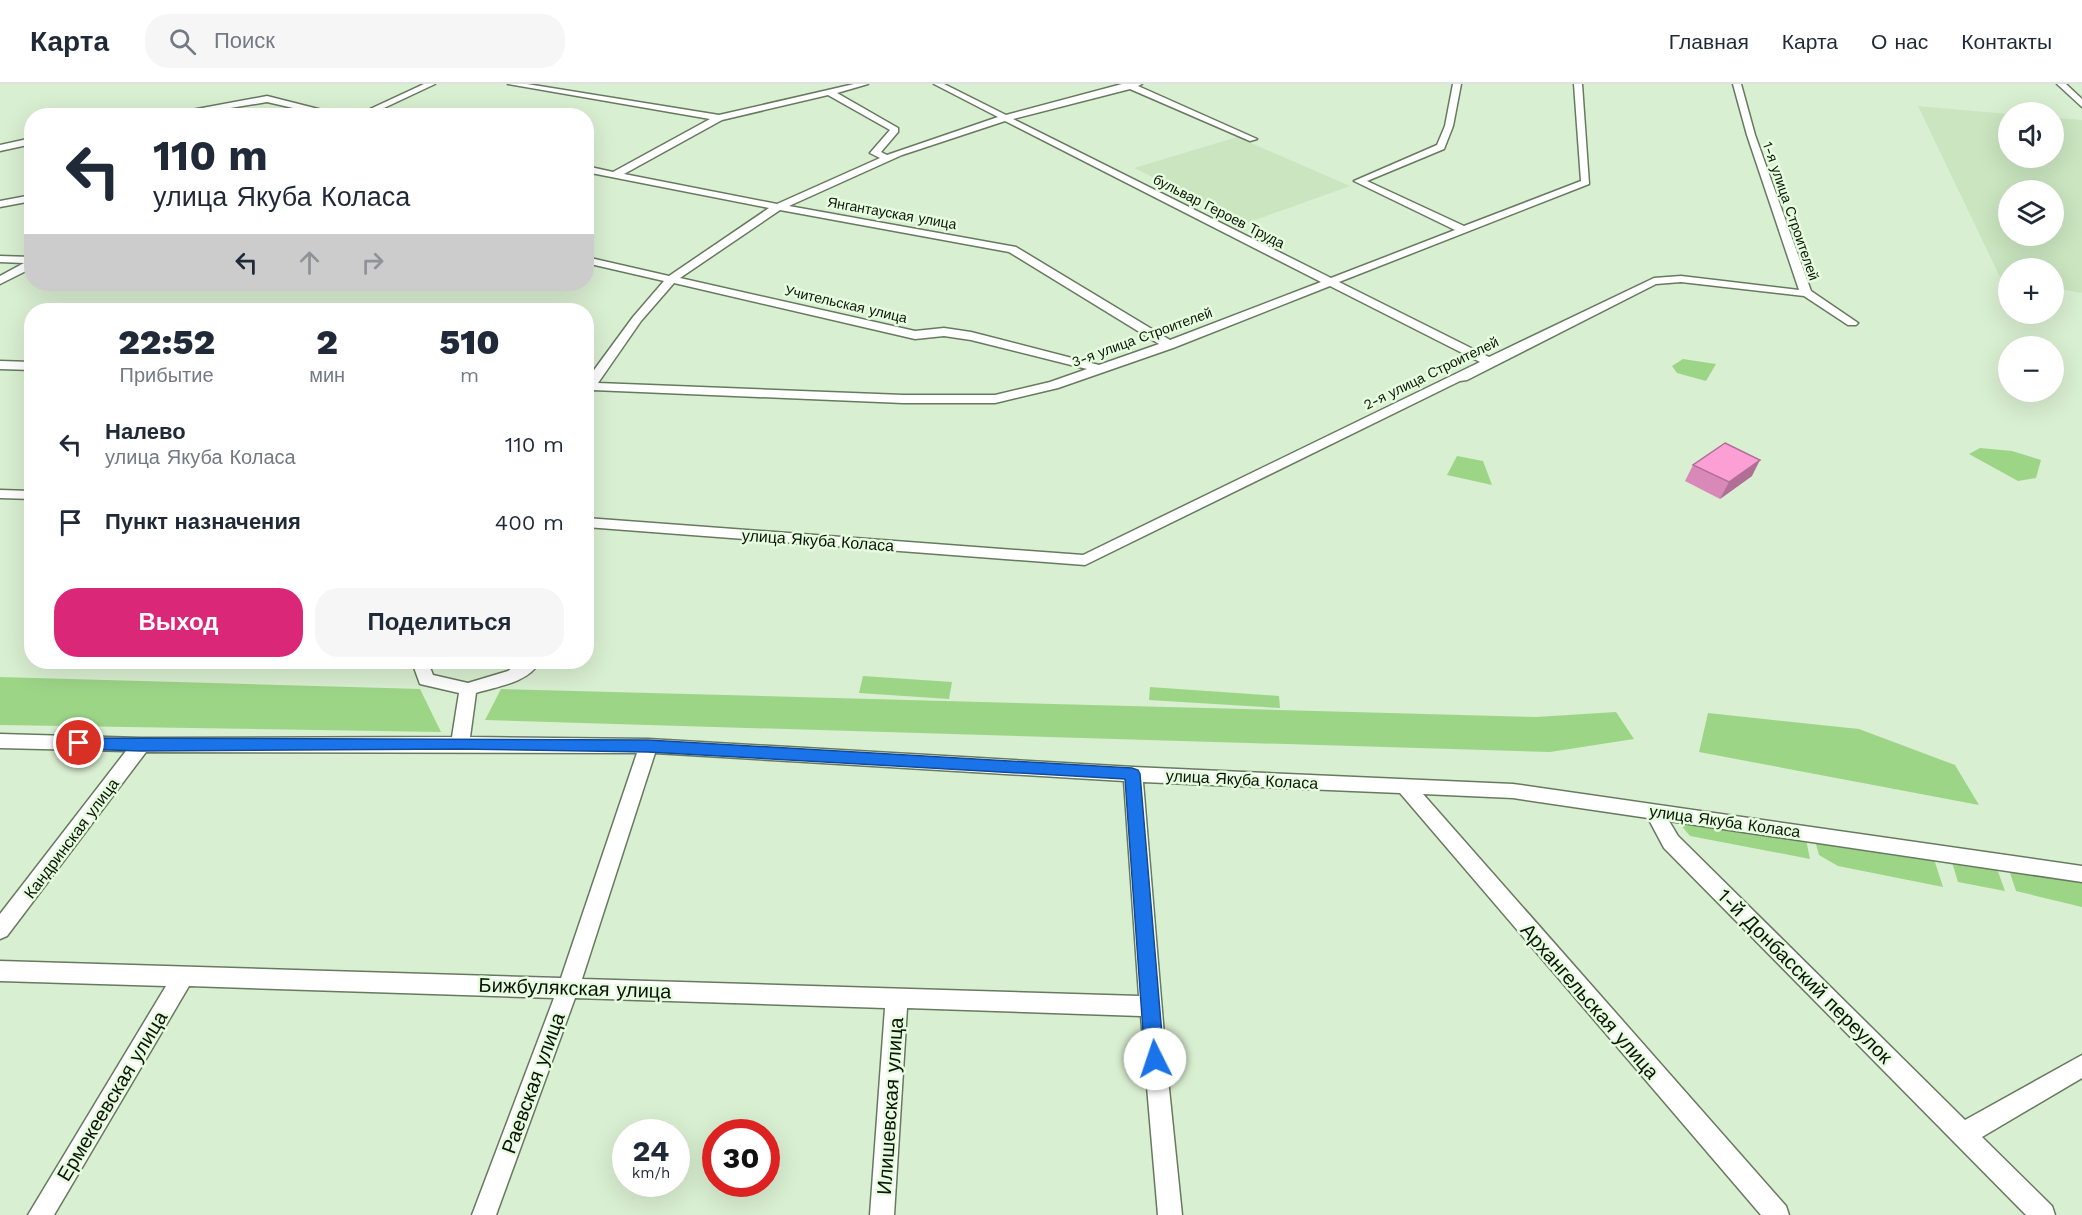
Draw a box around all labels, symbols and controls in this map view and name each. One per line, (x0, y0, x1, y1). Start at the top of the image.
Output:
search box (145, 14, 565, 68)
text: Карта (30, 25, 109, 58)
icon: search (166, 25, 199, 58)
text: Поиск (214, 28, 275, 53)
text: Главная (1669, 29, 1749, 54)
text: Карта (1782, 29, 1838, 54)
text: О нас (1871, 29, 1928, 54)
text: Контакты (1961, 29, 2052, 54)
map controls (1998, 102, 2064, 402)
button: sound (1998, 102, 2064, 168)
text: 110 m (153, 131, 268, 180)
icon: left (54, 132, 132, 210)
street label: 1-я улица Строителей (1760, 140, 1822, 282)
street label: бульвар Героев Труда (1151, 171, 1288, 251)
button: layers (1998, 180, 2064, 246)
text: улица Якуба Коласа (153, 181, 410, 213)
street label: Янгантауская улица (826, 194, 958, 232)
icon: left (230, 246, 263, 279)
icon: ahead (293, 246, 326, 279)
icon: right (356, 246, 389, 279)
button: + (1998, 258, 2064, 324)
street label: Учительская улица (783, 282, 909, 326)
street label: 3-я улица Строителей (1070, 304, 1214, 370)
text: 22:52 (118, 321, 215, 363)
text: 2 (316, 321, 338, 363)
text: 510 (439, 321, 500, 363)
street label: 2-я улица Строителей (1361, 333, 1501, 413)
button: − (1998, 336, 2064, 402)
text: Прибытие (120, 363, 214, 387)
text: мин (309, 363, 345, 387)
text: m (460, 363, 479, 387)
text: Налево (105, 419, 186, 444)
icon: left (54, 428, 87, 461)
text: 110 m (505, 432, 564, 457)
text: улица Якуба Коласа (105, 445, 296, 469)
icon: arrive (54, 506, 87, 539)
text: Пункт назначения (105, 509, 301, 534)
text: 400 m (495, 510, 564, 535)
street label: улица Якуба Коласа (741, 526, 895, 555)
button: Выход (54, 588, 303, 657)
button: Поделиться (315, 588, 564, 657)
pin (53, 717, 104, 768)
icon: arrive (62, 726, 95, 759)
street label: улица Якуба Коласа (1165, 766, 1319, 793)
street label: Кандринская улица (20, 774, 123, 902)
street label: улица Якуба Коласа (1648, 801, 1802, 842)
street label: 1-й Донбасский переулок (1713, 884, 1898, 1069)
street label: Архангельская улица (1516, 918, 1665, 1084)
street label: Бижбулякская улица (478, 973, 673, 1003)
street label: Ермекеевская улица (52, 1006, 173, 1185)
street label: Раевская улица (496, 1008, 570, 1157)
street label: Илишевская улица (872, 1016, 908, 1195)
position arrow (1123, 1027, 1187, 1091)
speed limit sign: 30 (702, 1119, 780, 1197)
text: 24 (633, 1133, 669, 1168)
text: km/h (632, 1164, 670, 1182)

